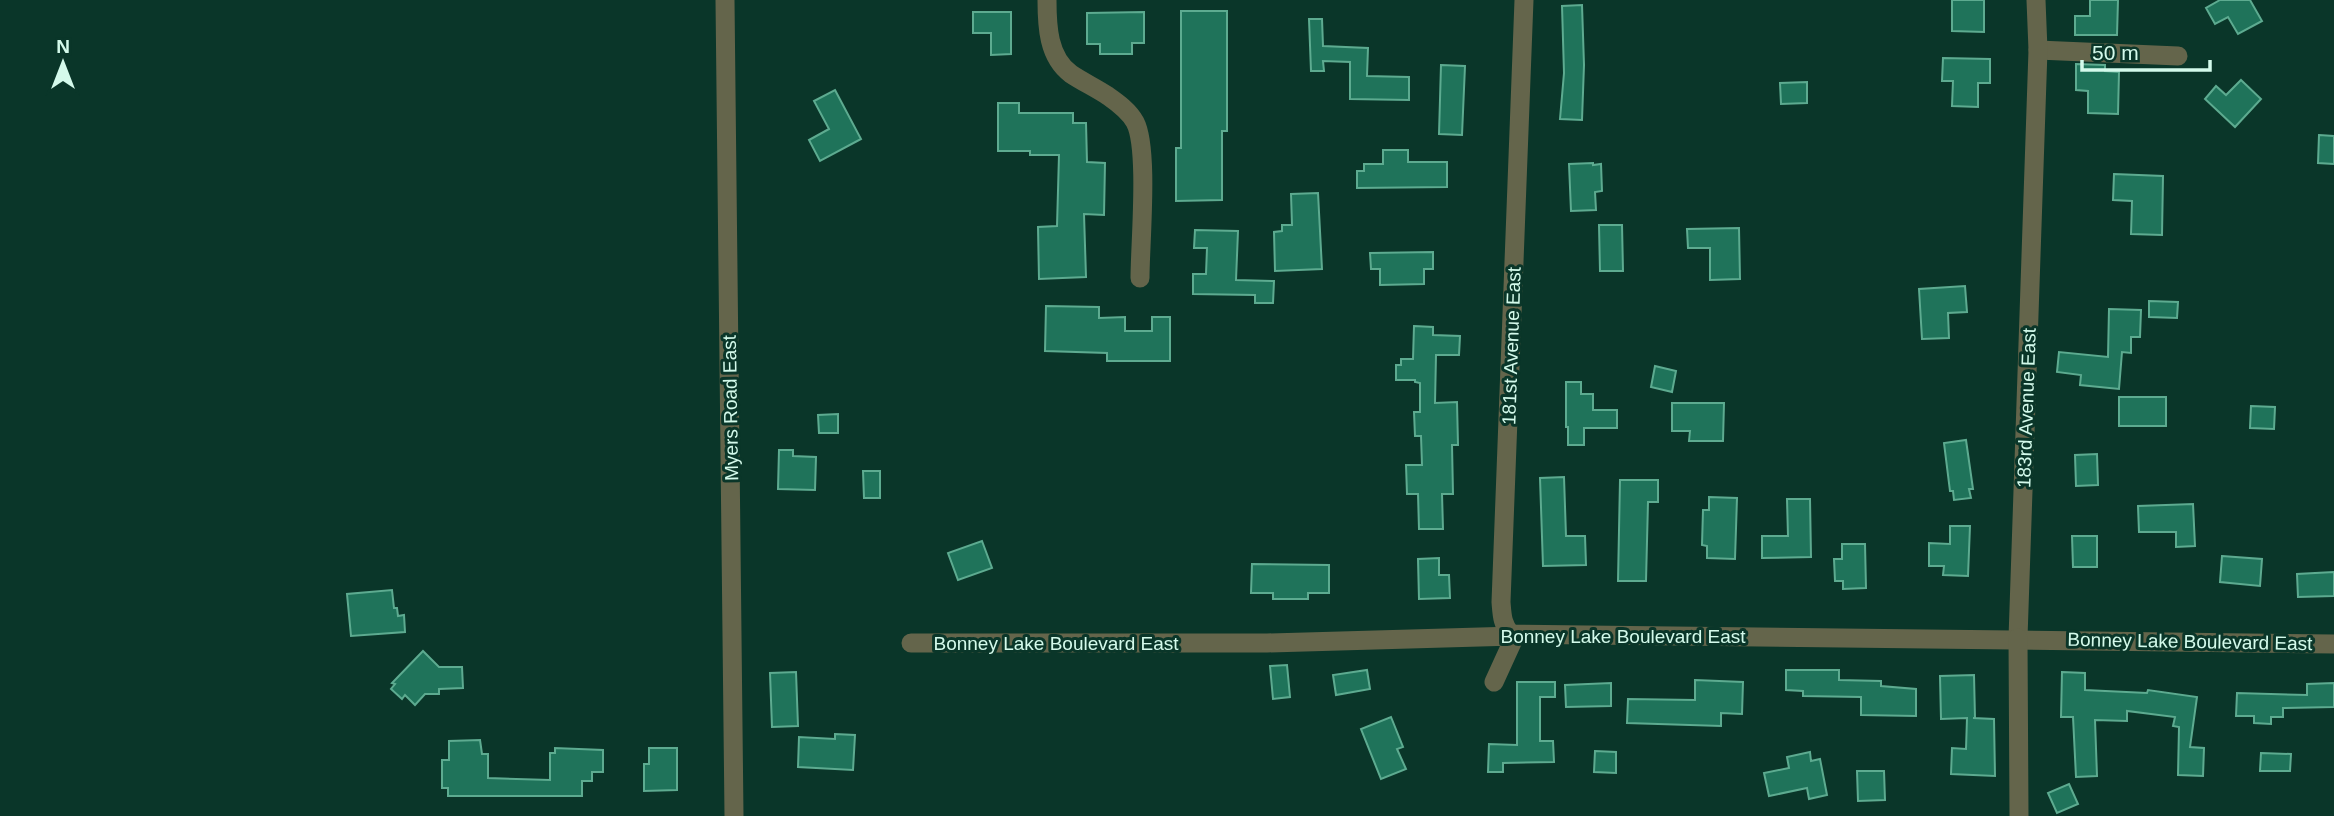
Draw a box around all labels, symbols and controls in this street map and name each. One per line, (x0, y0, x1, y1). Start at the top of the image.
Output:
north arrow (28, 28, 98, 98)
scale bar (2082, 28, 2210, 72)
text: N (56, 36, 70, 57)
text: 50 m (2092, 41, 2139, 64)
street label: 181st Avenue East (1498, 266, 1525, 425)
street label: 183rd Avenue East (2013, 327, 2040, 488)
street label: Myers Road East (719, 334, 742, 481)
street label: Bonney Lake Boulevard East (1500, 626, 1746, 647)
street label: Bonney Lake Boulevard East (2067, 629, 2313, 654)
street label: Bonney Lake Boulevard East (933, 633, 1179, 654)

